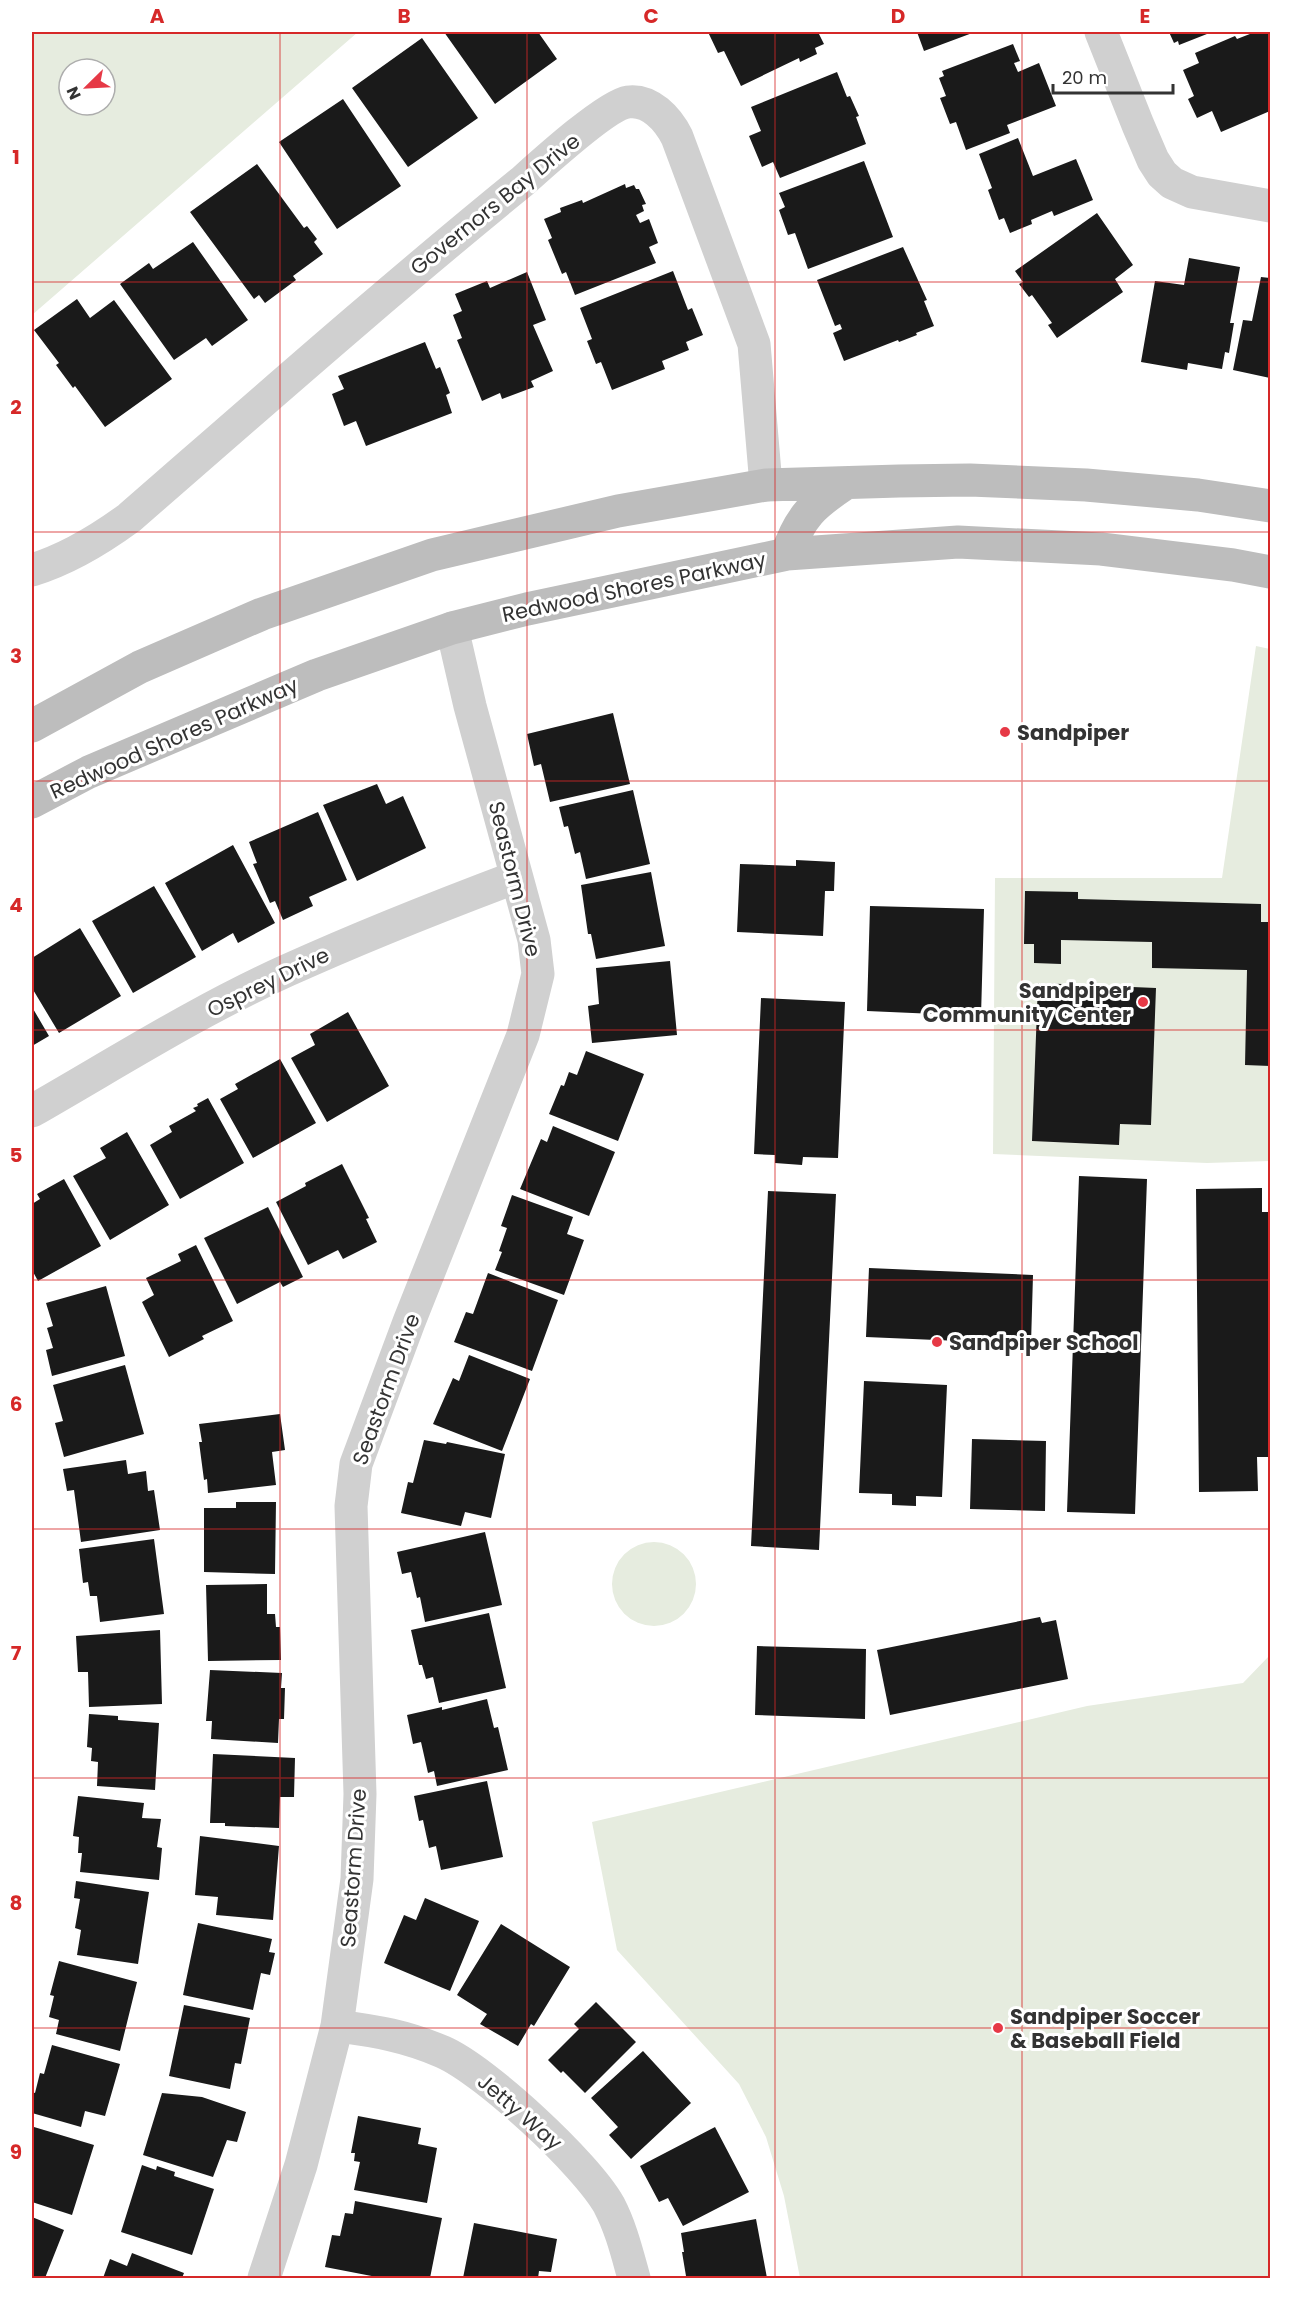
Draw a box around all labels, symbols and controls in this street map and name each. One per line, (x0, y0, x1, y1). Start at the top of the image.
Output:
text: A (150, 2, 165, 30)
text: B (397, 2, 411, 30)
text: C (643, 2, 659, 30)
text: D (891, 2, 905, 30)
text: E (1140, 2, 1150, 30)
north arrow (57, 57, 117, 117)
scale bar (1053, 57, 1173, 95)
text: 20 m (1062, 65, 1107, 90)
text: N (61, 83, 87, 103)
street label: Governors Bay Drive (404, 126, 586, 282)
text: 1 (12, 143, 20, 171)
text: 2 (10, 393, 22, 421)
street label: Redwood Shores Parkway (500, 545, 769, 629)
text: 3 (10, 642, 22, 670)
street label: Redwood Shores Parkway (45, 670, 303, 806)
place label: Sandpiper (1017, 718, 1129, 747)
marker: Sandpiper (998, 725, 1012, 739)
street label: Seastorm Drive (482, 798, 548, 960)
text: 4 (9, 891, 23, 919)
street label: Osprey Drive (202, 940, 334, 1024)
place label: Sandpiper Community Center (923, 976, 1131, 1029)
marker: Sandpiper Community Center (1136, 995, 1150, 1009)
text: 5 (10, 1141, 23, 1169)
street label: Seastorm Drive (345, 1309, 427, 1469)
place label: Sandpiper School (949, 1328, 1138, 1357)
marker: Sandpiper School (930, 1335, 944, 1349)
text: 6 (10, 1390, 22, 1418)
text: 7 (11, 1639, 22, 1667)
street label: Seastorm Drive (333, 1788, 373, 1948)
text: 8 (10, 1889, 22, 1917)
place label: Sandpiper Soccer & Baseball Field (1010, 2002, 1200, 2055)
marker: Sandpiper Soccer & Baseball Field (991, 2021, 1005, 2035)
street label: Jetty Way (471, 2067, 569, 2157)
text: 9 (10, 2138, 22, 2166)

